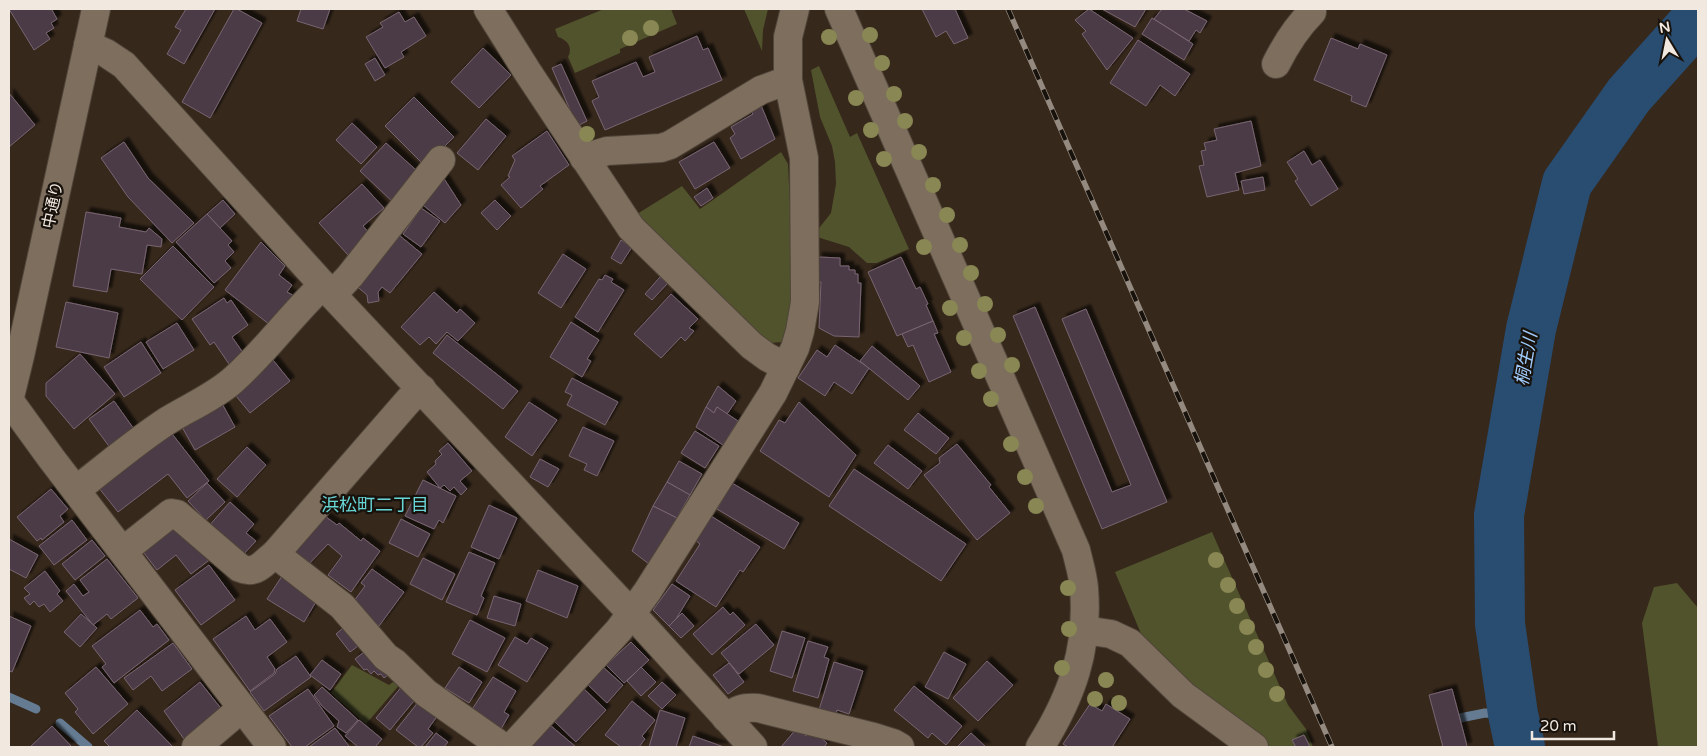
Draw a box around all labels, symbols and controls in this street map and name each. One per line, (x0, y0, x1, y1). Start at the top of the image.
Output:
north arrow (1642, 15, 1692, 65)
text: N (1658, 18, 1672, 37)
street label: 中通り (38, 179, 68, 231)
water label: 桐生川 (1510, 329, 1542, 387)
district label: 浜松町二丁目 (321, 494, 429, 516)
scale bar (1532, 708, 1614, 740)
text: 20 m (1540, 717, 1577, 735)

